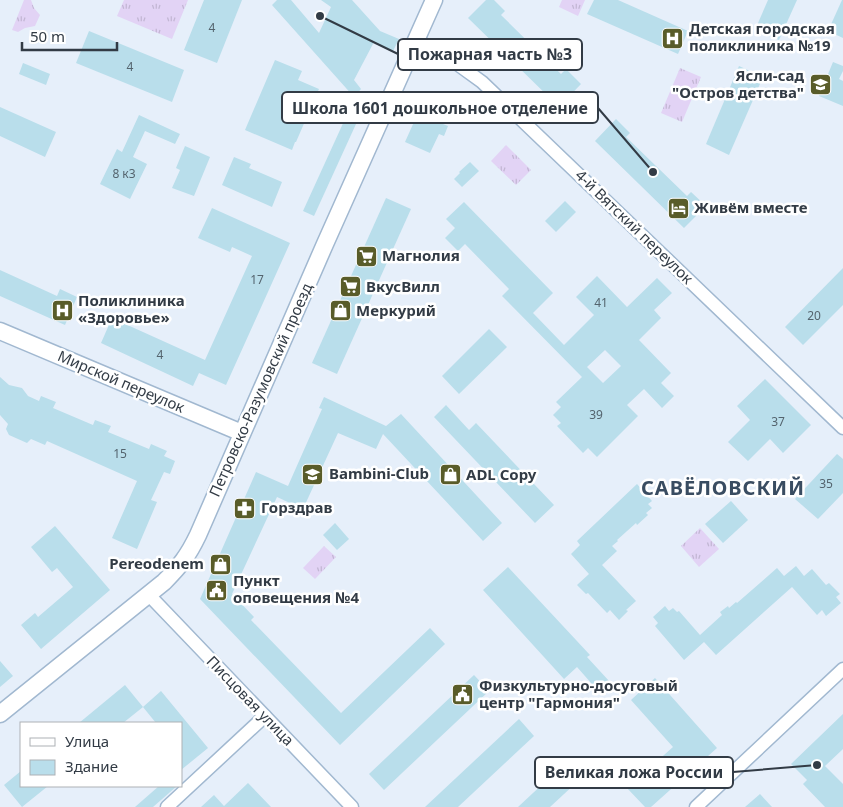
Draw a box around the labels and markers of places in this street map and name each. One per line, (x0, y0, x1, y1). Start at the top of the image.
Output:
place label: Детская городская поликлиника №19 (689, 18, 835, 55)
hospital icon: Детская городская поликлиника №19 (661, 26, 685, 50)
callout: Пожарная часть №3 (398, 39, 582, 70)
place label: Ясли-сад "Остров детства" (672, 65, 804, 102)
school or university icon: Ясли-сад "Остров детства" (808, 73, 832, 97)
callout: Школа 1601 дошкольное отделение (282, 92, 598, 123)
hotel icon: Живём вместе (666, 196, 690, 220)
place label: Живём вместе (694, 197, 808, 217)
supermarket icon: Магнолия (354, 244, 378, 268)
place label: Магнолия (382, 245, 460, 265)
supermarket icon: ВкусВилл (338, 275, 362, 299)
place label: ВкусВилл (366, 276, 440, 296)
place label: Поликлиника «Здоровье» (78, 290, 185, 327)
hospital icon: Поликлиника «Здоровье» (50, 298, 74, 322)
shop icon: Меркурий (328, 299, 352, 323)
place label: Меркурий (356, 300, 436, 320)
school or university icon: Bambini-Club (301, 462, 325, 486)
place label: Bambini-Club (329, 463, 429, 483)
shop icon: ADL Copy (438, 463, 462, 487)
place label: ADL Copy (466, 464, 537, 484)
pharmacy icon: Горздрав (233, 496, 257, 520)
place label: Горздрав (261, 497, 332, 517)
shop icon: Pereodenem (208, 552, 232, 576)
place label: Pereodenem (109, 553, 204, 573)
place label: Пункт оповещения №4 (233, 570, 359, 607)
public building icon: Пункт оповещения №4 (205, 578, 229, 602)
place label: Физкультурно-досуговый центр "Гармония" (479, 675, 678, 712)
public building icon: Физкультурно-досуговый центр "Гармония" (451, 683, 475, 707)
callout: Великая ложа России (535, 757, 733, 788)

